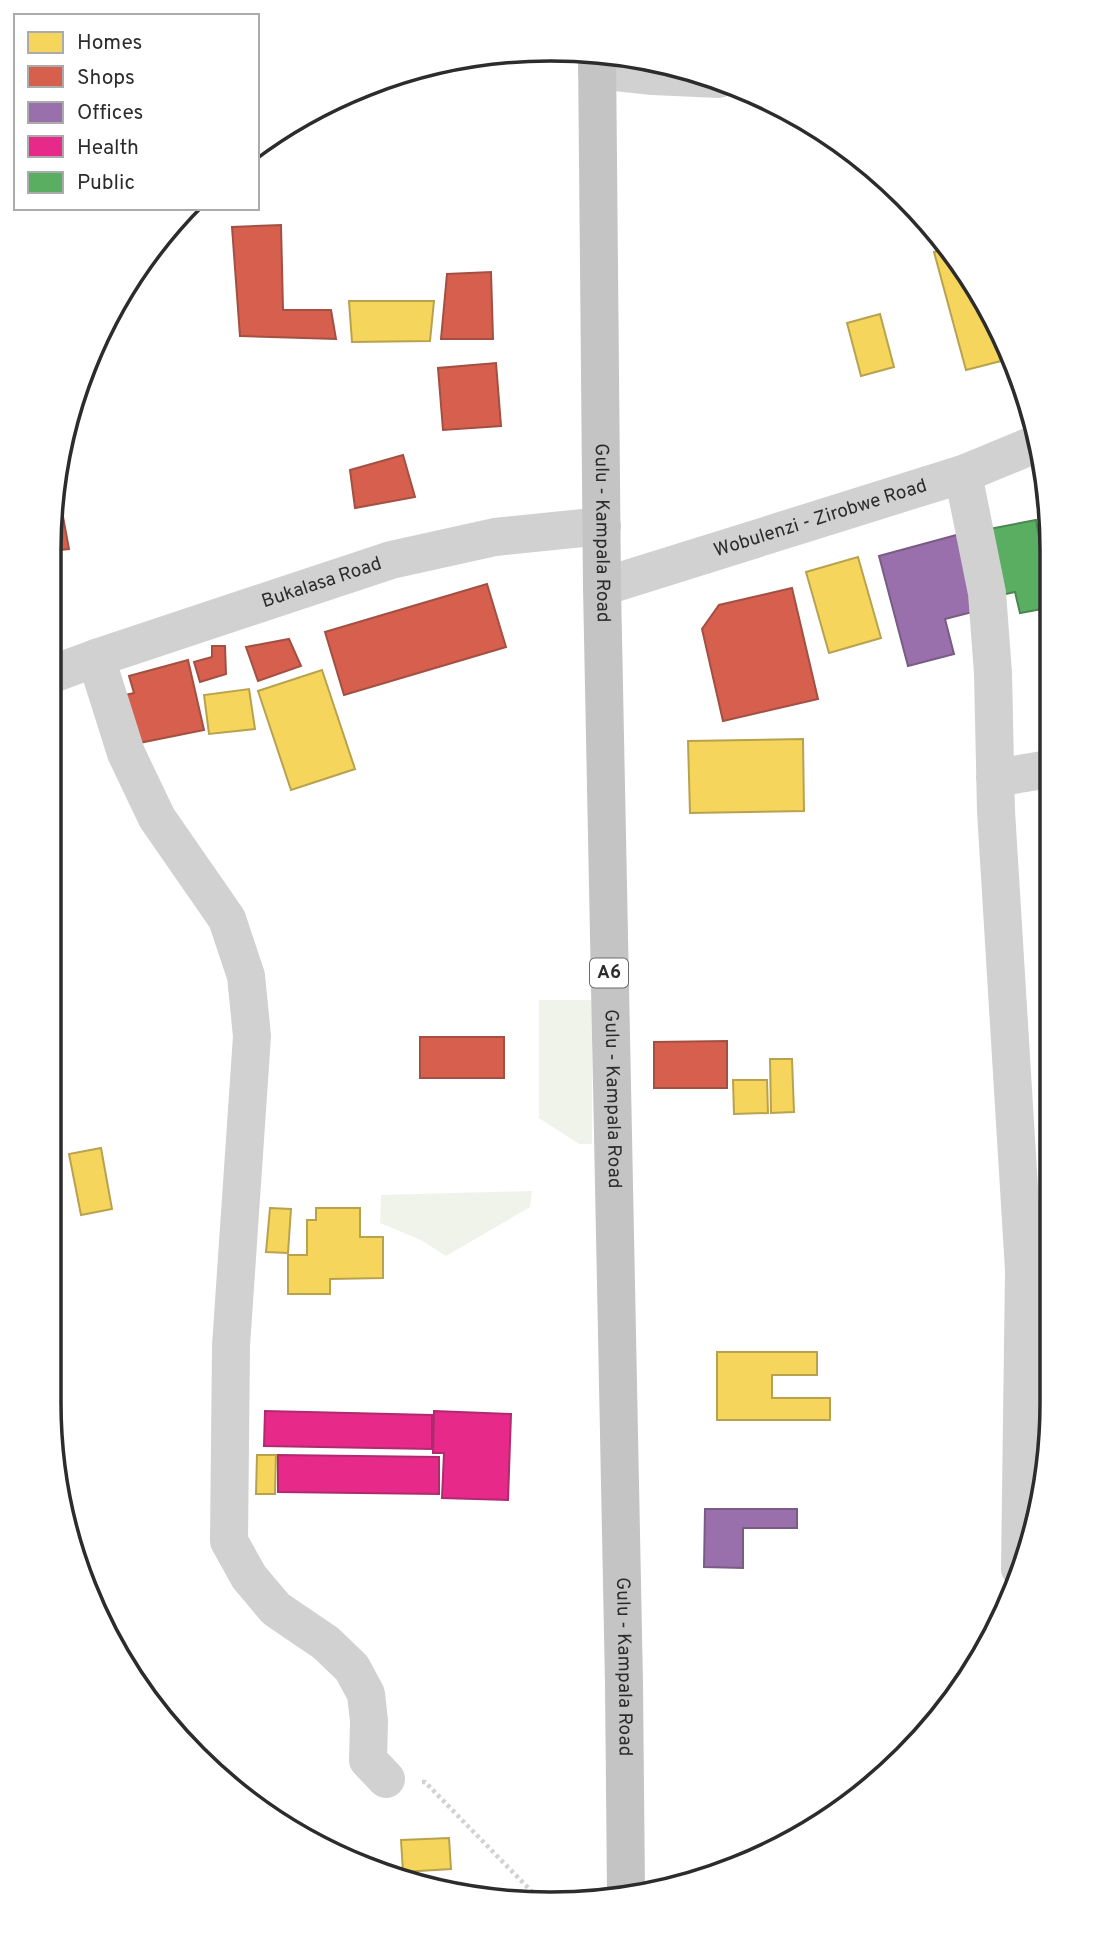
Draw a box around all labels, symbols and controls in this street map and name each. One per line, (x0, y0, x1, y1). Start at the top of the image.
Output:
legend (14, 14, 259, 210)
text: Homes (77, 30, 142, 57)
text: Shops (77, 65, 135, 92)
text: Offices (77, 100, 143, 127)
text: Health (77, 135, 139, 162)
text: Public (77, 170, 135, 197)
street label: Gulu - Kampala Road (589, 443, 615, 623)
street label: Wobulenzi - Zirobwe Road (711, 474, 930, 563)
street label: Bukalasa Road (259, 552, 385, 614)
road number: A6 (590, 958, 628, 988)
street label: Gulu - Kampala Road (598, 1009, 626, 1189)
street label: Gulu - Kampala Road (610, 1577, 637, 1757)

